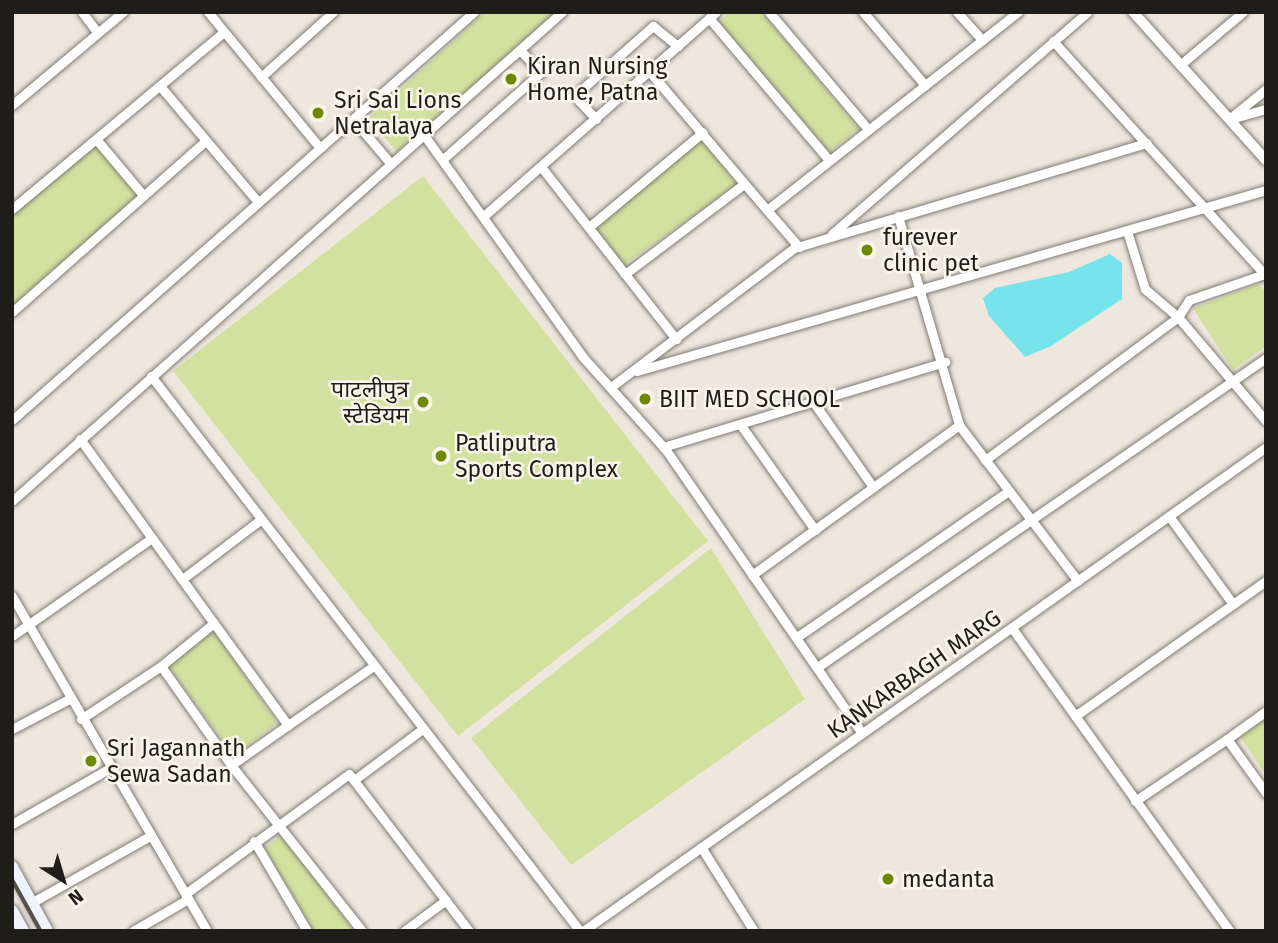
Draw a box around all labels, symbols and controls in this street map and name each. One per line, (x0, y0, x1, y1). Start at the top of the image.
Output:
place label: Kiran Nursing Home, Patna (527, 52, 667, 106)
marker: Kiran Nursing Home, Patna (501, 69, 521, 89)
place label: Sri Sai Lions Netralaya (334, 86, 461, 140)
marker: Sri Sai Lions Netralaya (308, 103, 328, 123)
place label: furever clinic pet (883, 223, 979, 277)
marker: furever clinic pet (857, 240, 877, 260)
place label: पाटलीपुत्र स्टेडियम (331, 375, 409, 429)
place label: BIIT MED SCHOOL (659, 385, 840, 413)
marker: BIIT MED SCHOOL (637, 391, 653, 407)
marker: पाटलीपुत्र स्टेडियम (415, 394, 431, 410)
place label: Patliputra Sports Complex (455, 429, 618, 483)
marker: Patliputra Sports Complex (433, 448, 449, 464)
street label: KANKARBAGH MARG (822, 604, 1006, 744)
place label: Sri Jagannath Sewa Sadan (107, 734, 246, 788)
marker: Sri Jagannath Sewa Sadan (81, 751, 101, 771)
north arrow (28, 845, 98, 915)
place label: medanta (902, 865, 995, 893)
marker: medanta (880, 871, 896, 887)
text: N (64, 884, 88, 910)

